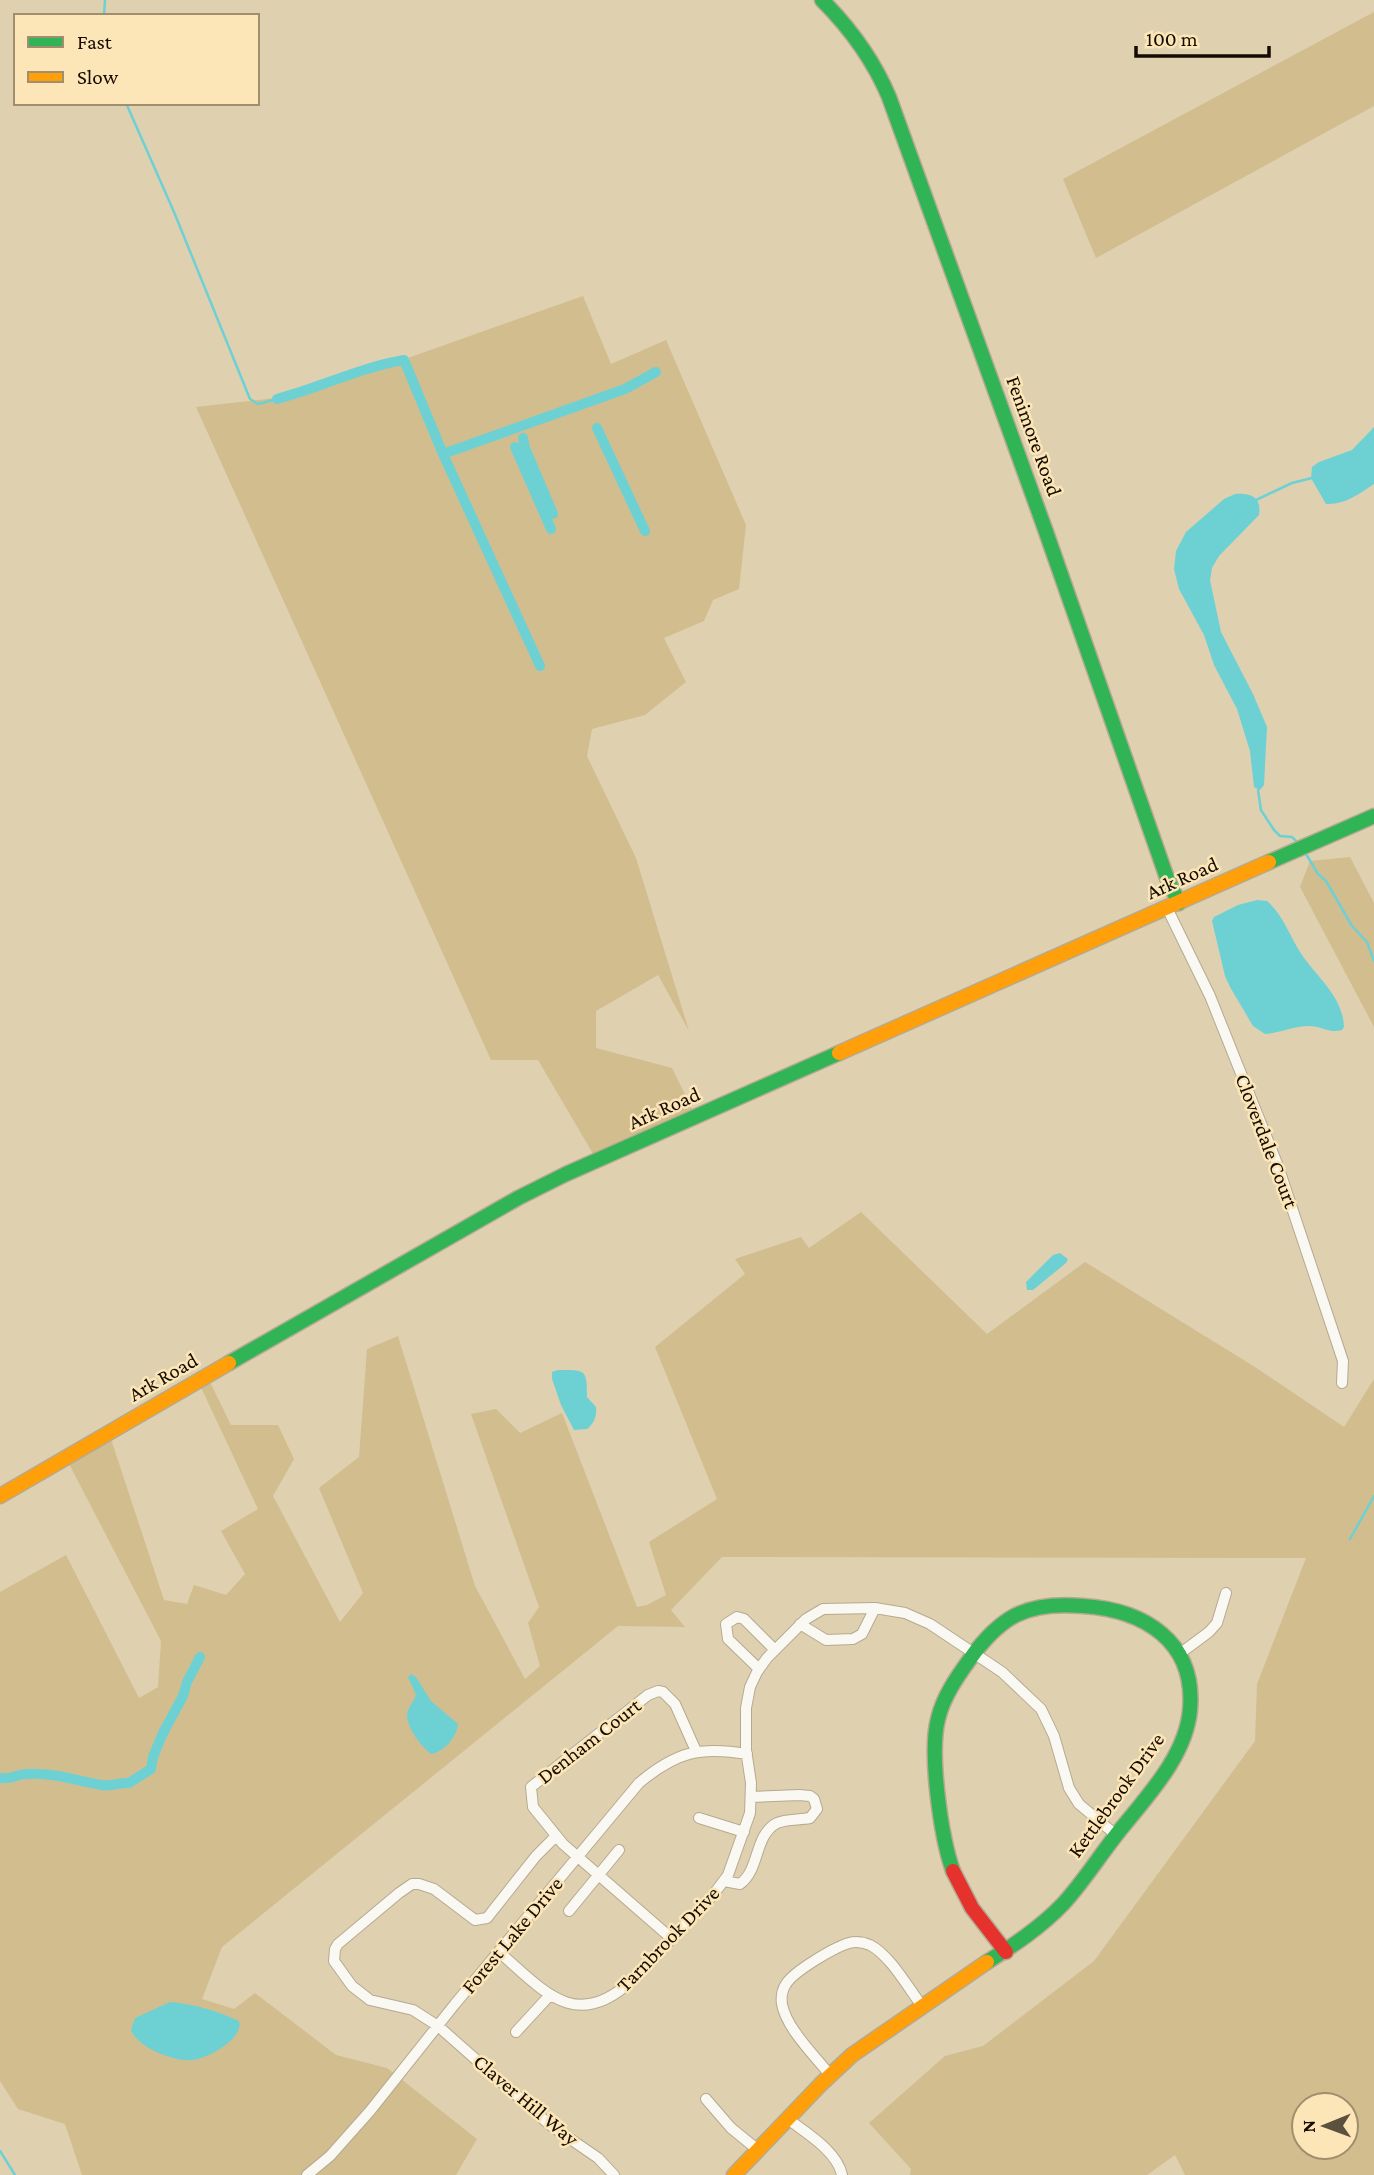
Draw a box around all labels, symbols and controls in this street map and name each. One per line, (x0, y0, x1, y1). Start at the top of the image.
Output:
legend (14, 14, 259, 105)
scale bar (1136, 14, 1269, 58)
text: 100 m (1146, 27, 1198, 51)
text: Fast (77, 30, 113, 54)
text: Slow (77, 65, 119, 89)
street label: Fenimore Road (1001, 373, 1067, 499)
street label: Ark Road (1142, 852, 1222, 904)
street label: Cloverdale Court (1230, 1071, 1304, 1212)
street label: Ark Road (624, 1082, 704, 1134)
street label: Ark Road (124, 1348, 202, 1406)
street label: Denham Court (533, 1693, 646, 1789)
street label: Kettlebrook Drive (1063, 1728, 1169, 1862)
street label: Forest Lake Drive (456, 1872, 568, 1998)
street label: Tarnbrook Drive (612, 1881, 724, 1997)
street label: Claver Hill Way (469, 2049, 584, 2151)
north arrow (1290, 2091, 1360, 2161)
text: N (1298, 2120, 1319, 2133)

